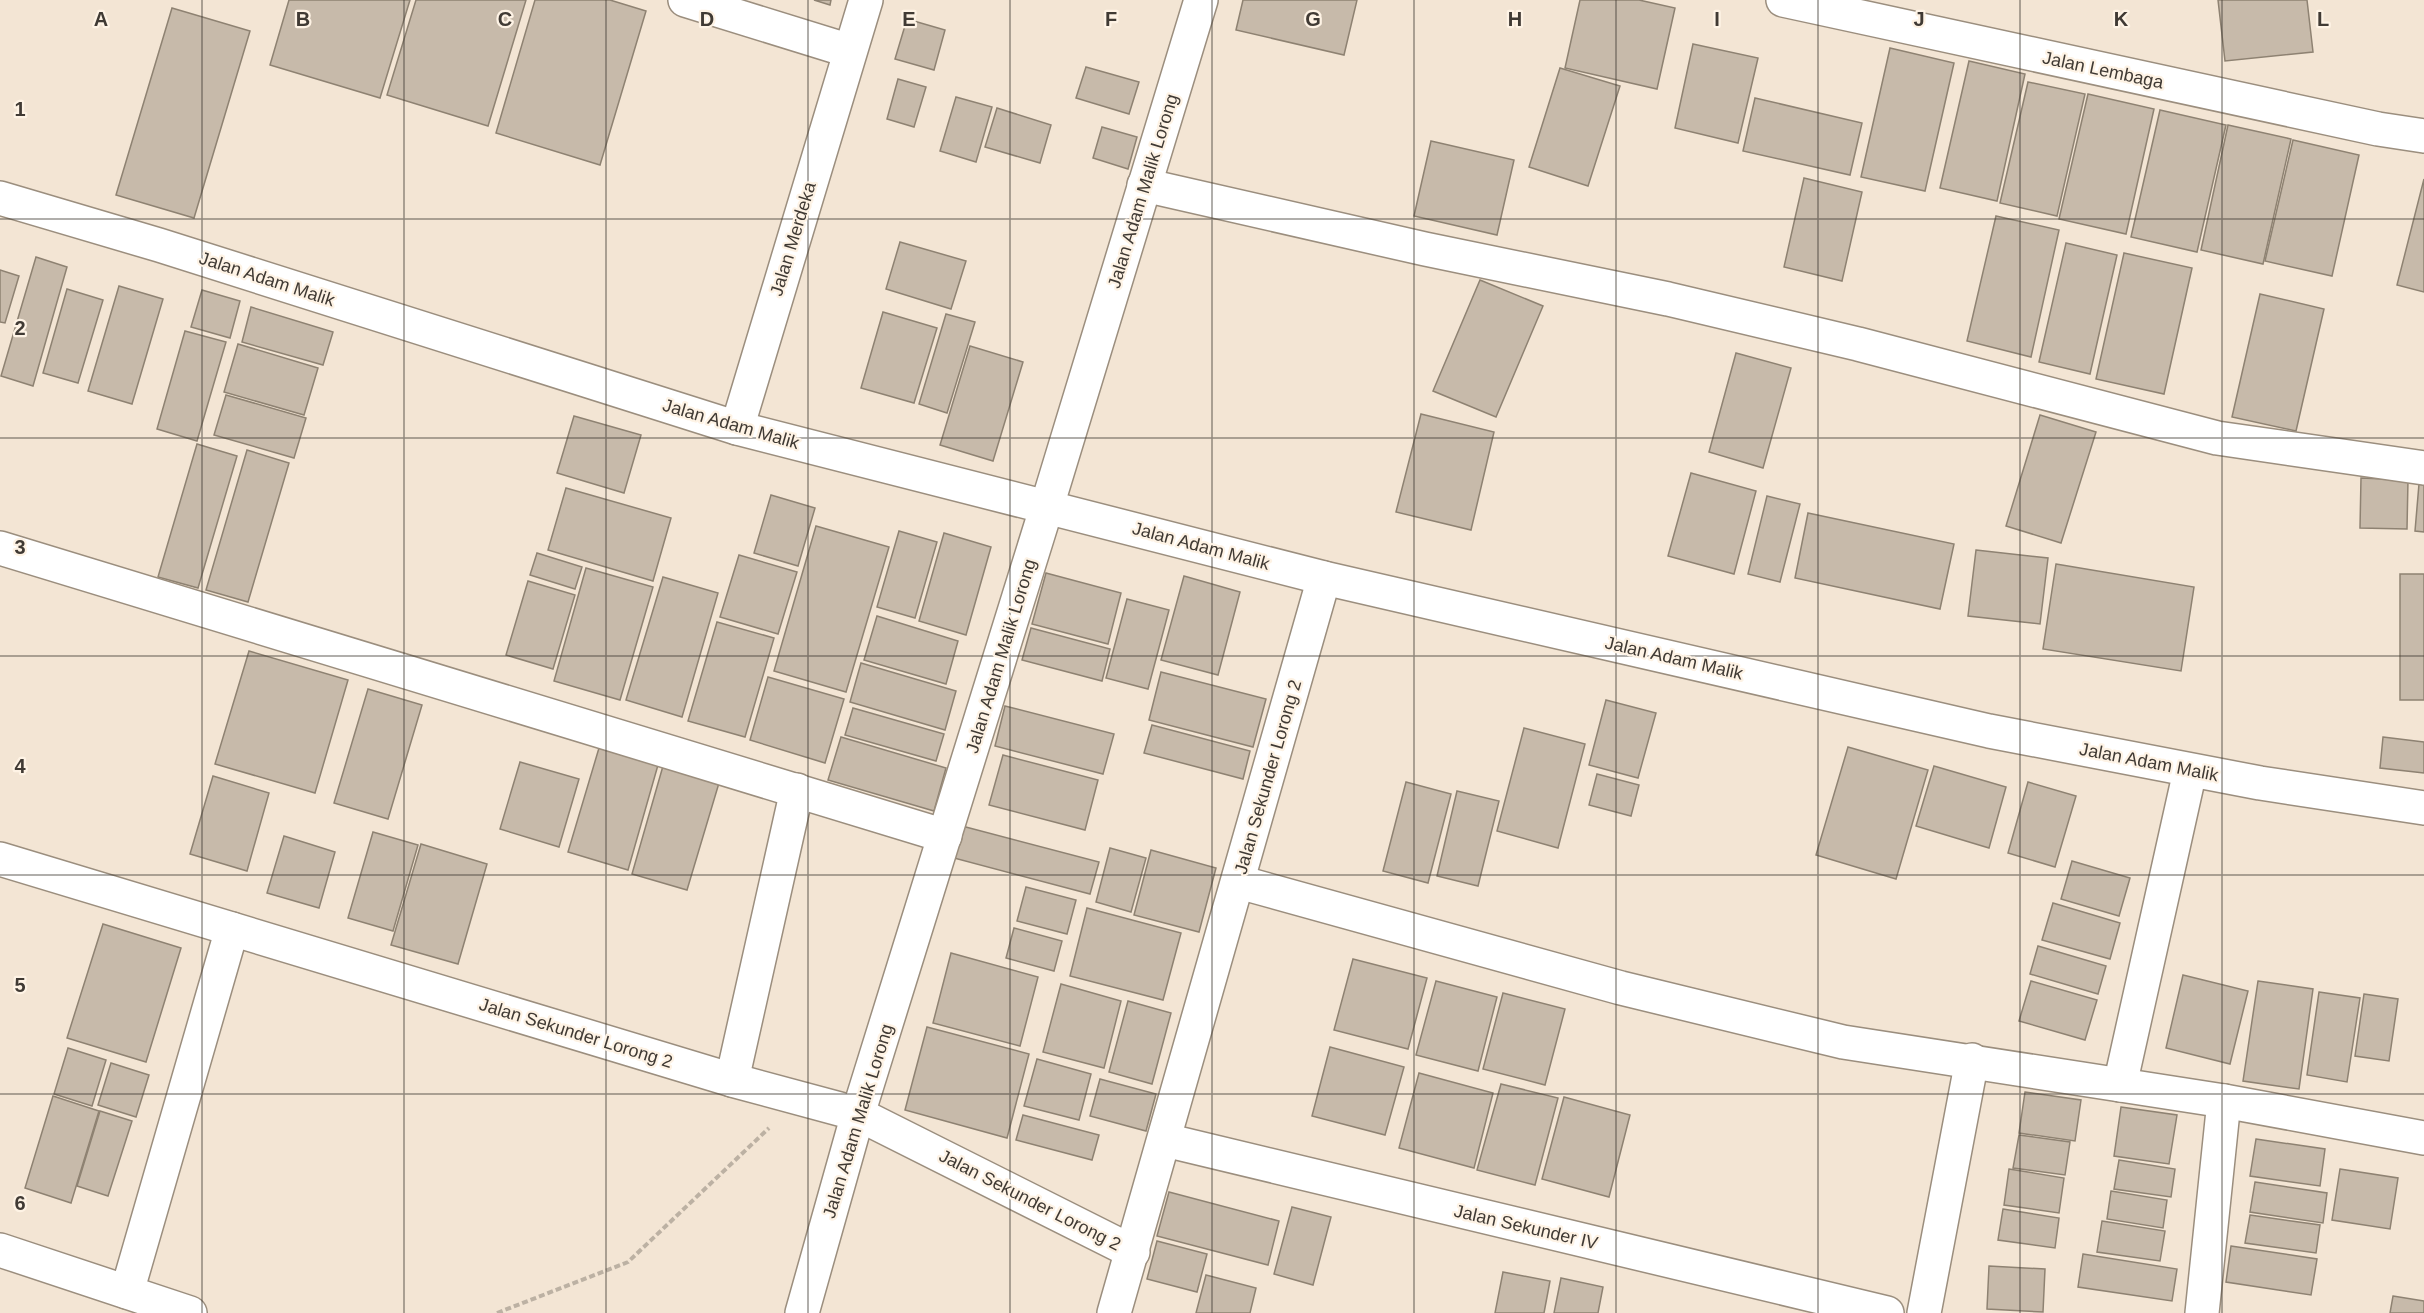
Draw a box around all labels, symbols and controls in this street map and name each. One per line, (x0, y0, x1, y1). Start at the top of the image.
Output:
text: A (94, 8, 108, 30)
text: B (296, 8, 310, 30)
text: C (498, 8, 512, 30)
text: D (700, 8, 714, 30)
text: E (902, 8, 916, 30)
text: F (1105, 8, 1117, 30)
text: G (1305, 8, 1321, 30)
text: H (1508, 8, 1522, 30)
text: I (1714, 8, 1720, 30)
text: J (1913, 8, 1925, 30)
text: K (2114, 8, 2129, 30)
text: L (2317, 8, 2329, 30)
street label: Jalan Lembaga (2041, 47, 2166, 93)
street label: Jalan Adam Malik Lorong (1104, 91, 1182, 291)
text: 1 (14, 98, 26, 120)
street label: Jalan Merdeka (766, 179, 820, 298)
street label: Jalan Adam Malik (197, 248, 338, 311)
text: 2 (14, 317, 26, 339)
street label: Jalan Adam Malik (660, 395, 803, 453)
street label: Jalan Adam Malik (1130, 518, 1273, 574)
text: 3 (14, 536, 26, 558)
street label: Jalan Adam Malik Lorong (962, 556, 1040, 756)
street label: Jalan Adam Malik (1603, 632, 1746, 684)
street label: Jalan Sekunder Lorong 2 (1231, 678, 1305, 876)
street label: Jalan Adam Malik (2078, 739, 2221, 785)
text: 4 (14, 755, 26, 777)
text: 5 (14, 974, 26, 996)
street label: Jalan Sekunder Lorong 2 (477, 994, 675, 1072)
street label: Jalan Adam Malik Lorong (819, 1021, 897, 1221)
street label: Jalan Sekunder Lorong 2 (936, 1145, 1124, 1255)
text: 6 (14, 1192, 26, 1214)
street label: Jalan Sekunder IV (1452, 1201, 1600, 1253)

